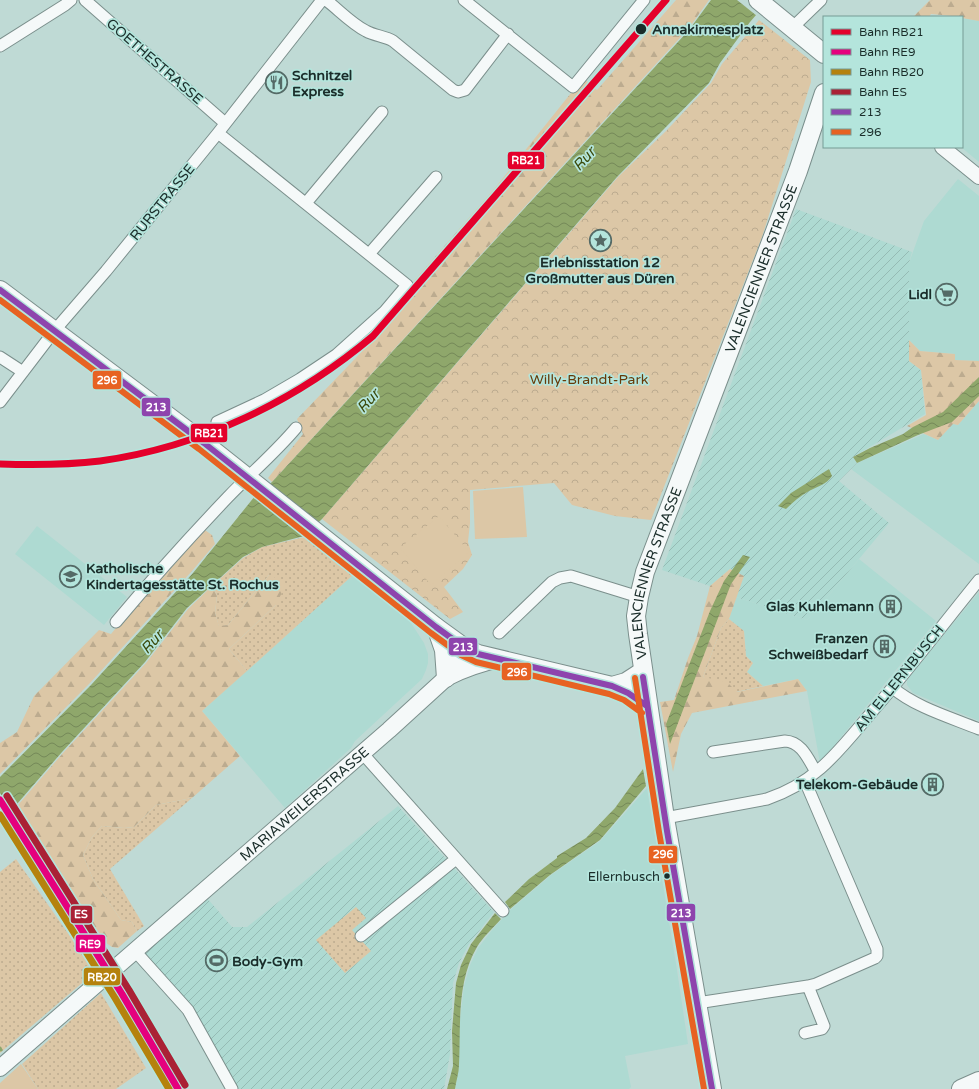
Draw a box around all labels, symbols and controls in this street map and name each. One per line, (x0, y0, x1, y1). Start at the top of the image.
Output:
street label: GOETHESTRASSE (103, 15, 206, 108)
legend (823, 16, 963, 148)
place label: Annakirmesplatz (652, 21, 764, 38)
marker: Annakirmesplatz (634, 22, 648, 36)
text: Bahn RB21 (859, 25, 924, 39)
text: Bahn RE9 (859, 45, 916, 59)
text: Bahn RB20 (859, 65, 924, 79)
place label: Schnitzel Express (292, 67, 352, 100)
restaurant icon: Schnitzel Express (263, 70, 289, 96)
text: Bahn ES (859, 85, 907, 99)
text: 213 (859, 105, 882, 119)
text: 296 (859, 125, 882, 139)
water label: Rur (569, 142, 601, 175)
line badge: RB21 (507, 151, 545, 170)
text: RB21 (511, 154, 541, 167)
street label: RURSTRASSE (126, 160, 199, 244)
street label: VALENCIENNER STRASSE (721, 182, 801, 355)
place icon: Erlebnisstation 12 Großmutter aus Düren (587, 227, 613, 253)
place label: Erlebnisstation 12 Großmutter aus Düren (526, 254, 674, 287)
supermarket icon: Lidl (934, 281, 960, 307)
place label: Lidl (908, 286, 932, 303)
line badge: 296 (92, 370, 122, 390)
park label: Willy-Brandt-Park (530, 371, 649, 388)
text: 296 (97, 374, 117, 387)
water label: Rur (353, 384, 385, 417)
line badge: 213 (141, 397, 171, 417)
text: 213 (146, 401, 166, 414)
line badge: RB21 (190, 423, 228, 443)
text: RB21 (194, 427, 224, 440)
street label: VALENCIENNER STRASSE (628, 485, 686, 660)
place label: Katholische Kindertagesstätte St. Rochus (86, 560, 279, 593)
school or university icon: Katholische Kindertagesstätte St. Rochus (58, 563, 84, 589)
building icon: Glas Kuhlemann (877, 593, 903, 619)
place label: Glas Kuhlemann (766, 598, 874, 615)
street label: AM ELLERNBUSCH (851, 622, 948, 735)
water label: Rur (137, 625, 169, 658)
place label: Franzen Schweißbedarf (768, 630, 869, 663)
building icon: Franzen Schweißbedarf (871, 633, 897, 659)
line badge: 213 (448, 637, 478, 656)
text: 213 (453, 641, 473, 654)
line badge: 296 (501, 662, 532, 681)
text: 296 (507, 666, 527, 679)
street label: MARIAWEILERSTRASSE (236, 743, 373, 865)
building icon: Telekom-Gebäude (920, 771, 946, 797)
place label: Telekom-Gebäude (795, 776, 918, 793)
line badge: 296 (648, 845, 678, 864)
text: 296 (653, 848, 673, 861)
place label: Ellernbusch (588, 869, 660, 885)
marker: Ellernbusch (662, 871, 672, 881)
line badge: 213 (666, 903, 696, 922)
line badge: ES (70, 905, 93, 924)
text: 213 (671, 907, 691, 920)
text: ES (74, 908, 88, 921)
line badge: RE9 (75, 934, 106, 953)
text: RE9 (79, 938, 101, 951)
sports icon: Body-Gym (203, 948, 229, 974)
place label: Body-Gym (232, 953, 303, 970)
line badge: RB20 (83, 967, 121, 986)
text: RB20 (87, 971, 117, 984)

